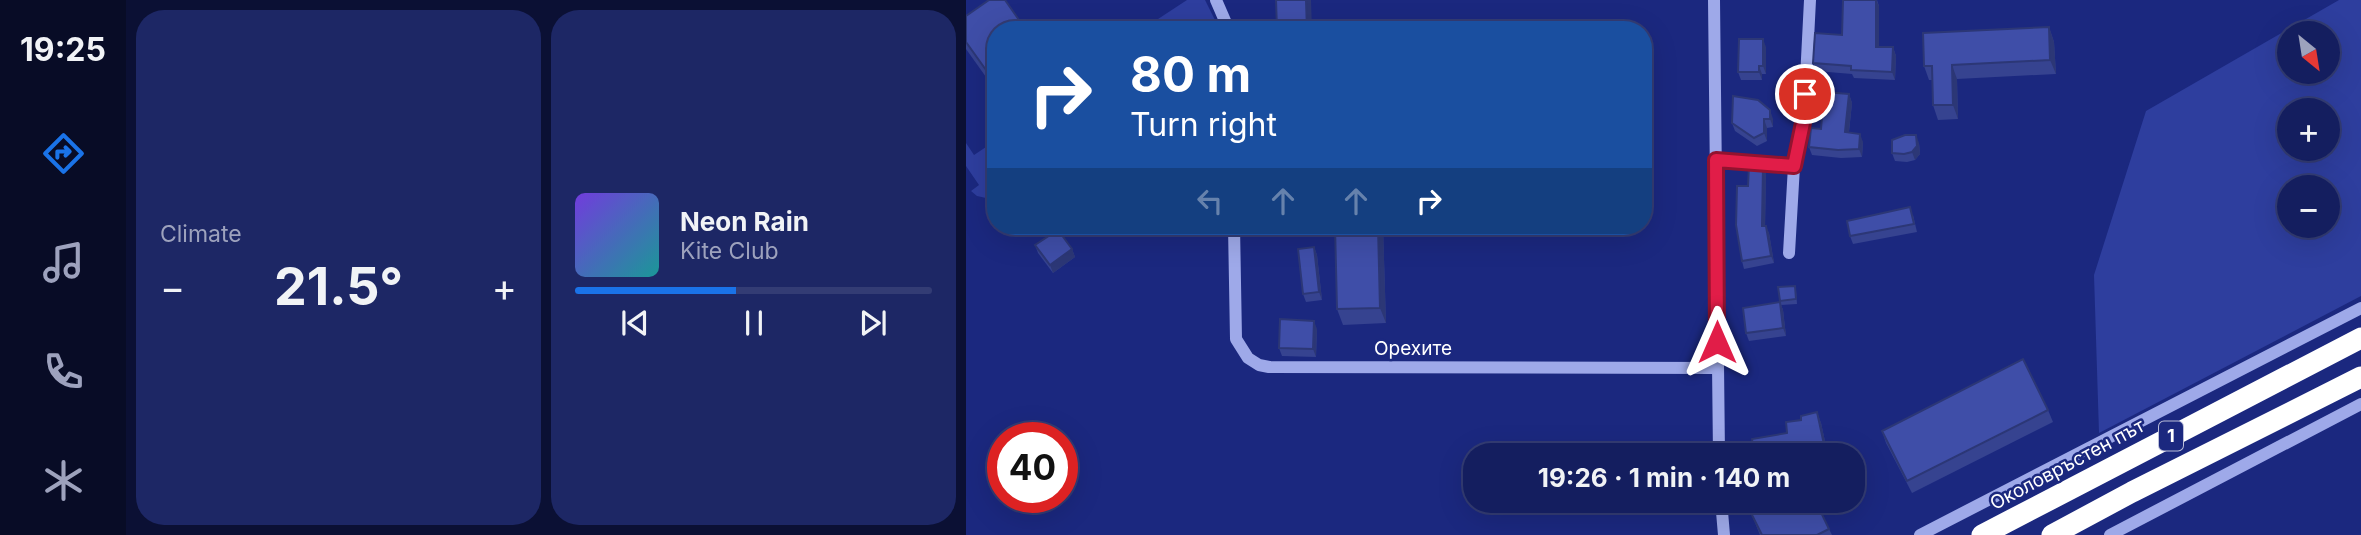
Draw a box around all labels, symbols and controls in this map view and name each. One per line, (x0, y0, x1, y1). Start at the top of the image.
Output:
north arrow (2277, 21, 2340, 84)
map controls (2277, 21, 2340, 238)
text: 19:25 (20, 30, 106, 69)
text: 80 m (1130, 45, 1251, 104)
icon: right (1015, 49, 1106, 140)
pin (1775, 64, 1835, 124)
icon: arrive (1786, 75, 1824, 113)
button: + (2277, 98, 2340, 161)
text: Turn right (1130, 105, 1277, 144)
icon: directions (39, 129, 88, 178)
button: − (2277, 175, 2340, 238)
icon: left (1191, 182, 1229, 220)
icon: ahead (1264, 182, 1302, 220)
icon: ahead (1337, 182, 1375, 220)
icon: right (1410, 182, 1448, 220)
text: Neon Rain (680, 206, 809, 237)
text: Climate (160, 220, 242, 248)
text: Kite Club (680, 237, 779, 265)
icon: music (39, 238, 88, 287)
text: 21.5° (274, 255, 403, 318)
text: − (160, 264, 185, 310)
text: + (492, 264, 517, 310)
icon: previous (616, 304, 654, 342)
icon: pause (735, 304, 773, 342)
icon: next (854, 304, 892, 342)
position arrow (1680, 305, 1754, 379)
street label: Орехите (1374, 337, 1452, 360)
icon: phone (39, 347, 88, 396)
street label: Околовръстен път (1986, 414, 2149, 515)
speed limit sign: 40 (987, 422, 1078, 513)
road number: 1 (2159, 422, 2183, 450)
icon: climate (39, 456, 88, 505)
text: 19:26 · 1 min · 140 m (1538, 462, 1790, 493)

